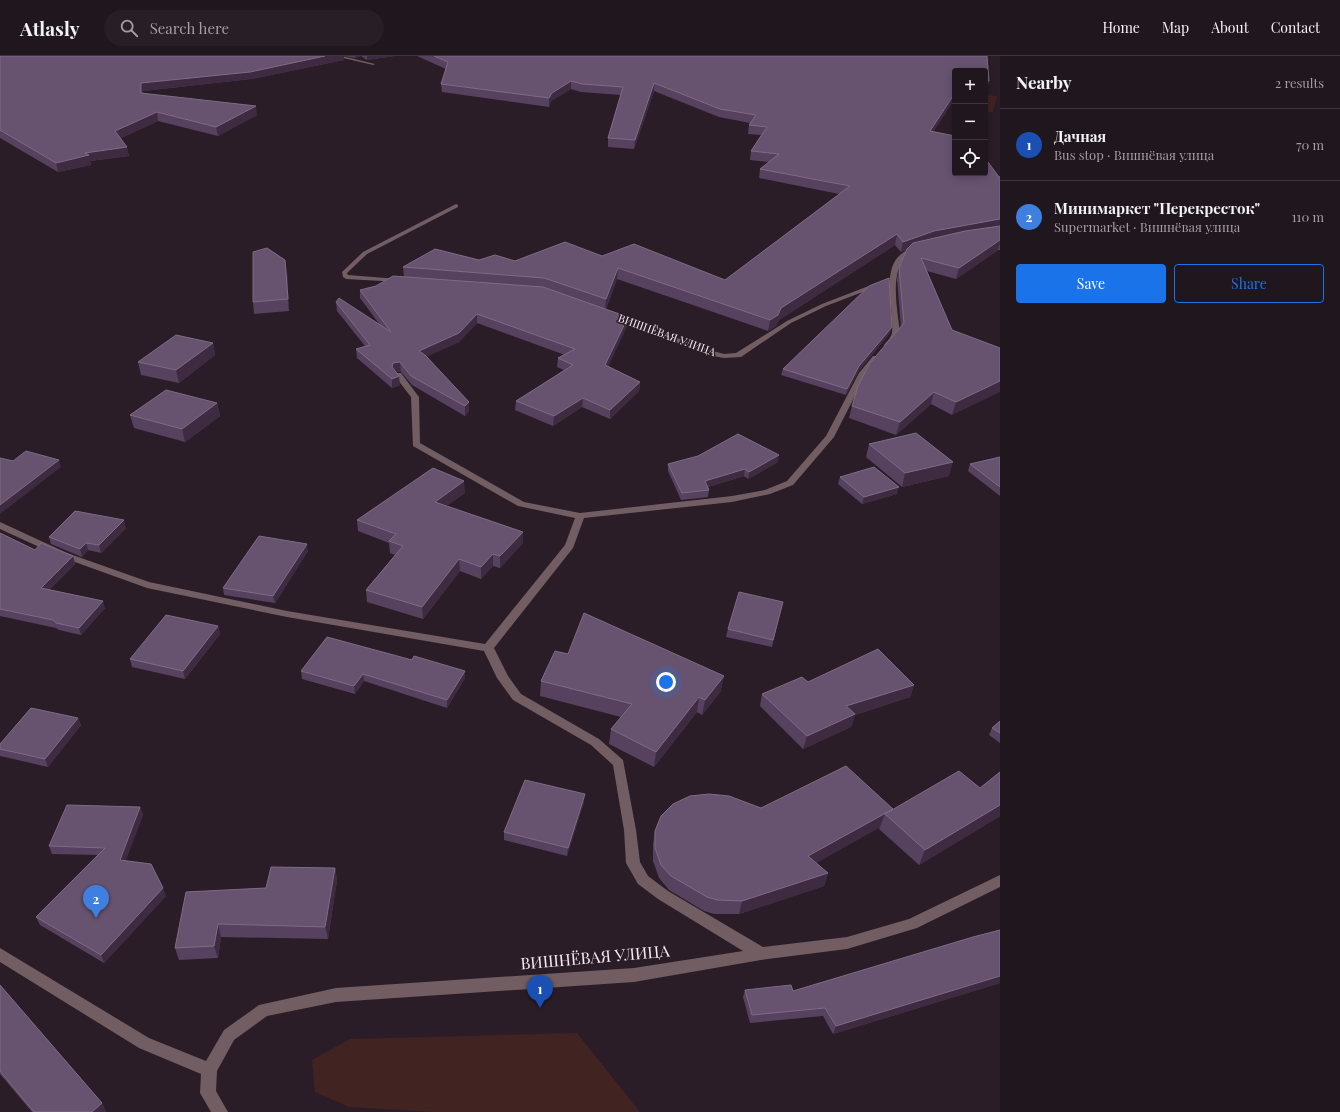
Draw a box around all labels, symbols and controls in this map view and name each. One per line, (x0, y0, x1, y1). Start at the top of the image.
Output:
search box (104, 10, 384, 46)
text: Atlasly (20, 15, 80, 41)
icon: search (118, 17, 140, 39)
text: Search here (150, 18, 229, 38)
text: Home (1102, 18, 1140, 37)
text: Map (1162, 18, 1189, 37)
text: About (1211, 18, 1249, 37)
text: Contact (1271, 18, 1320, 37)
map controls (952, 68, 988, 176)
button: + (952, 68, 988, 104)
text: Nearby (1016, 71, 1071, 93)
text: 2 results (1275, 74, 1324, 91)
button: − (952, 104, 988, 140)
text: Дачная (1054, 126, 1106, 146)
text: 1 (1027, 136, 1031, 153)
text: 70 m (1296, 136, 1324, 153)
button: locate (952, 140, 988, 176)
text: Bus stop · Вишнёвая улица (1054, 146, 1214, 163)
text: Минимаркет "Перекресток" (1054, 198, 1260, 218)
text: 2 (1026, 208, 1032, 225)
text: 110 m (1292, 208, 1324, 225)
text: Supermarket · Вишнёвая улица (1054, 218, 1240, 235)
button: Save (1016, 264, 1166, 303)
button: Share (1174, 264, 1324, 303)
street label: ВИШНЁВАЯ УЛИЦА (616, 310, 718, 359)
your location (656, 672, 676, 692)
pin: 2 (83, 885, 109, 918)
street label: ВИШНЁВАЯ УЛИЦА (520, 939, 671, 973)
pin: 1 (527, 975, 553, 1008)

